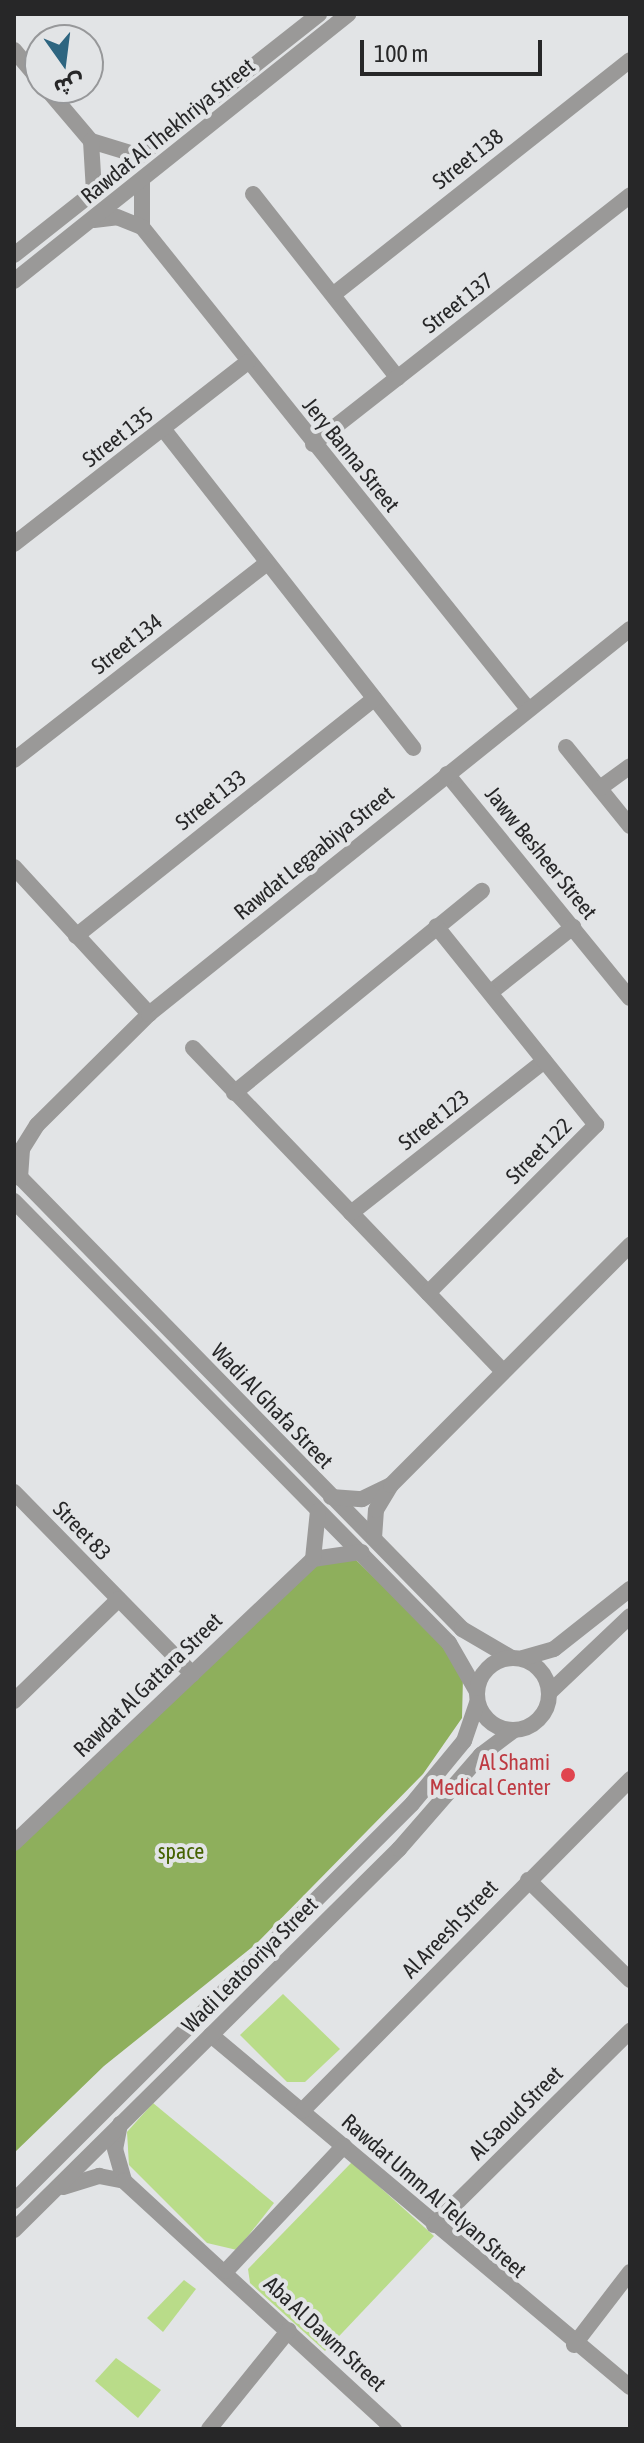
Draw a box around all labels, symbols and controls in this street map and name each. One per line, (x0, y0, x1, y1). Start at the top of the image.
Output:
north arrow (24, 24, 104, 104)
scale bar (364, 24, 546, 74)
text: 100 m (374, 40, 428, 67)
street label: Rawdat Al Thekhriya Street (76, 53, 260, 209)
text: ش (52, 69, 87, 102)
street label: Street 138 (427, 123, 509, 195)
street label: Street 137 (417, 267, 499, 339)
street label: Jery Banna Street (297, 393, 405, 517)
street label: Street 135 (77, 401, 159, 473)
street label: Street 134 (86, 608, 168, 680)
street label: Street 133 (170, 764, 252, 836)
street label: Rawdat Legaabiya Street (229, 780, 399, 926)
street label: Jaww Besheer Street (479, 781, 603, 925)
street label: Street 123 (393, 1084, 475, 1156)
street label: Street 122 (501, 1113, 577, 1189)
street label: Wadi Al Ghafa Street (206, 1338, 338, 1474)
street label: Street 83 (48, 1496, 116, 1566)
street label: Rawdat Al Gattara Street (68, 1607, 228, 1763)
place label: Al Shami Medical Center (430, 1749, 550, 1800)
marker: Al Shami Medical Center (557, 1764, 579, 1786)
park label: space (158, 1839, 204, 1865)
street label: Al Areesh Street (397, 1874, 503, 1984)
street label: Wadi Leatooriya Street (177, 1892, 323, 2038)
street label: Al Saoud Street (464, 2061, 568, 2165)
street label: Rawdat Umm Al Telyan Street (336, 2108, 532, 2284)
street label: Aba Al Dawm Street (259, 2271, 391, 2397)

